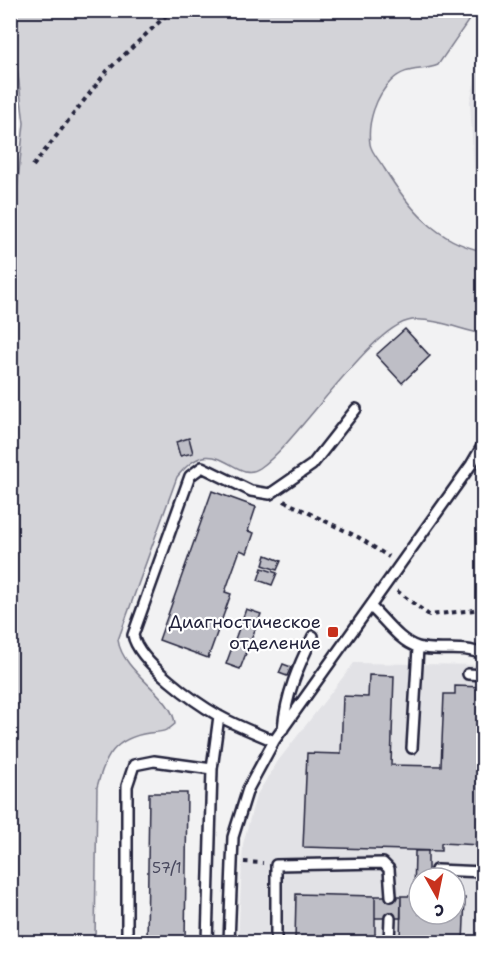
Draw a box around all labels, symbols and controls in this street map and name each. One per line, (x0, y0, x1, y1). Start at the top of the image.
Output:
place label: Диагностическое отделение (168, 610, 321, 655)
marker: Диагностическое отделение (326, 625, 340, 639)
house number: 57/1 (152, 858, 182, 878)
north arrow (407, 866, 467, 926)
text: С (433, 899, 446, 921)

